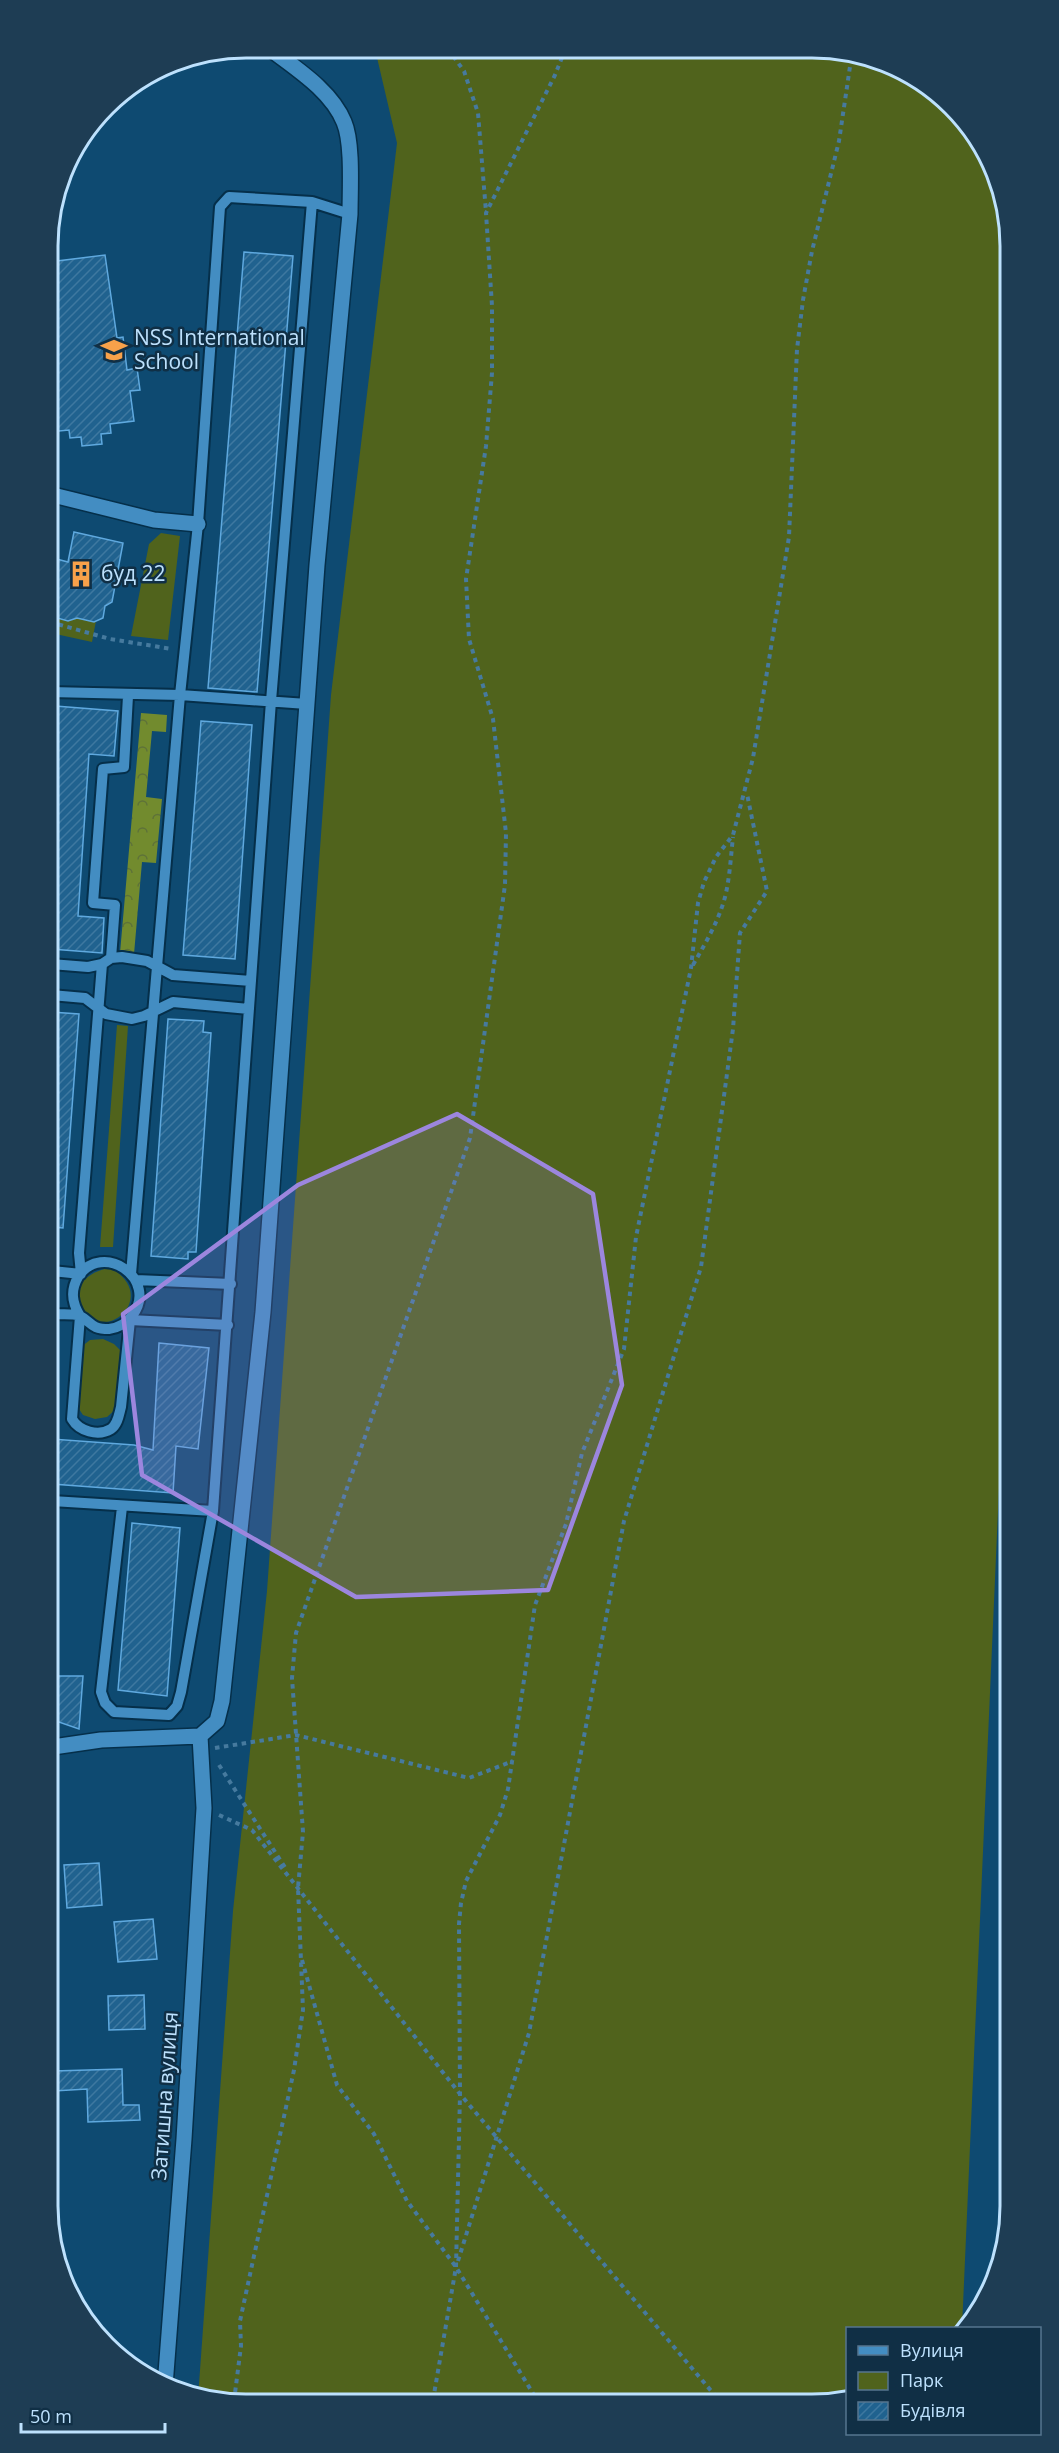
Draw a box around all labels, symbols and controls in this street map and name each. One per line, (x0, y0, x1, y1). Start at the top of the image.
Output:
place label: NSS International School (134, 323, 305, 375)
school or university icon: NSS International School (99, 335, 129, 365)
building icon: буд 22 (66, 559, 96, 589)
place label: буд 22 (101, 559, 166, 587)
street label: Затишна вулиця (144, 2011, 184, 2181)
legend (846, 2327, 1041, 2435)
text: Вулиця (900, 2338, 964, 2362)
text: Парк (900, 2368, 944, 2392)
scale bar (21, 2396, 165, 2434)
text: Будівля (900, 2398, 966, 2422)
text: 50 m (30, 2404, 72, 2428)

